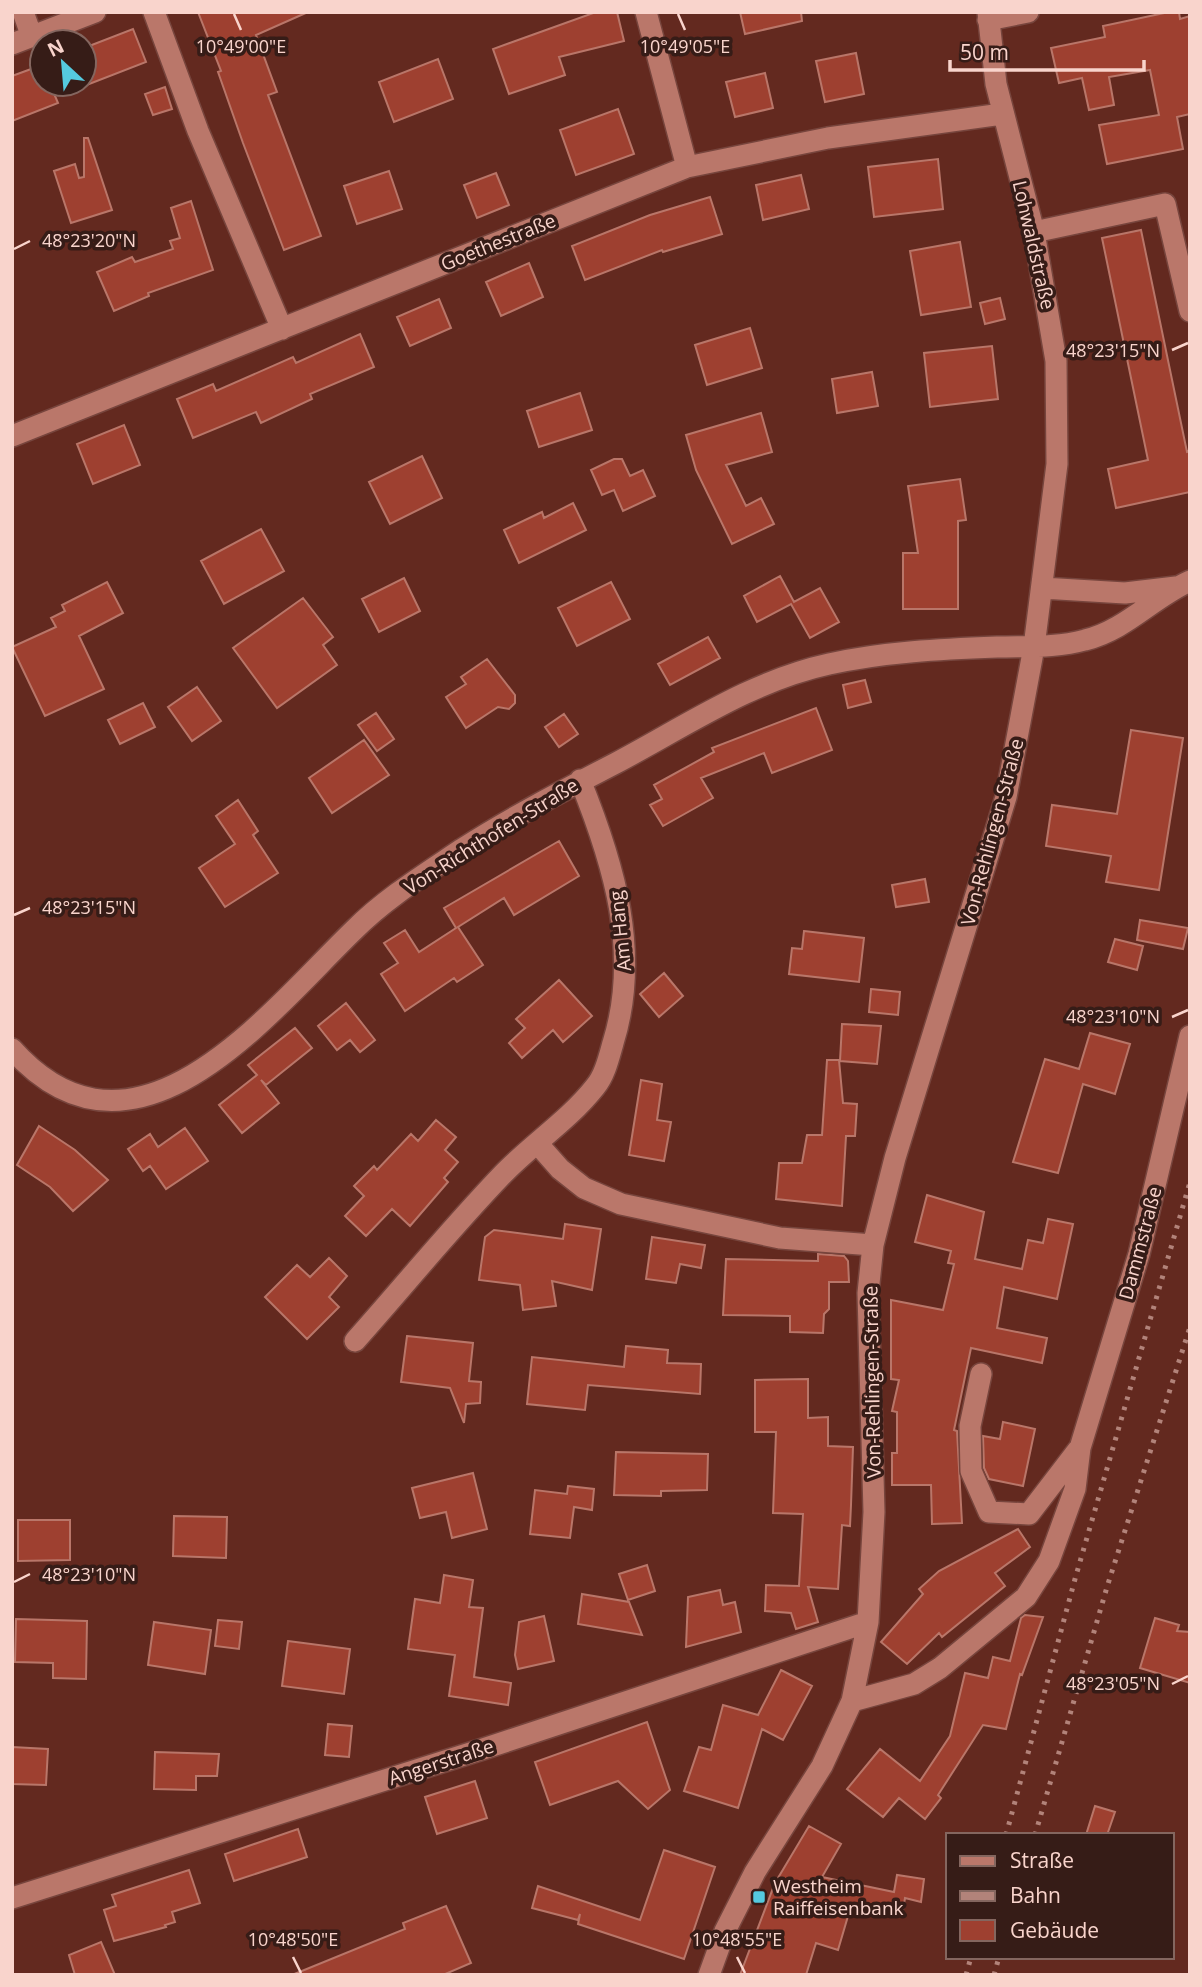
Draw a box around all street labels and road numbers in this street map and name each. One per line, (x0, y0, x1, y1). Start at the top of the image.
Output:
street label: Lohwaldstraße (1007, 178, 1061, 312)
street label: Goethestraße (437, 207, 559, 277)
street label: Von-Rehlingen-Straße (955, 736, 1029, 928)
street label: Von-Richthofen-Straße (399, 772, 583, 900)
street label: Am Hang (603, 889, 637, 973)
street label: Dammstraße (1112, 1184, 1168, 1302)
street label: Von-Rehlingen-Straße (857, 1285, 887, 1479)
street label: Angerstraße (385, 1733, 497, 1791)

